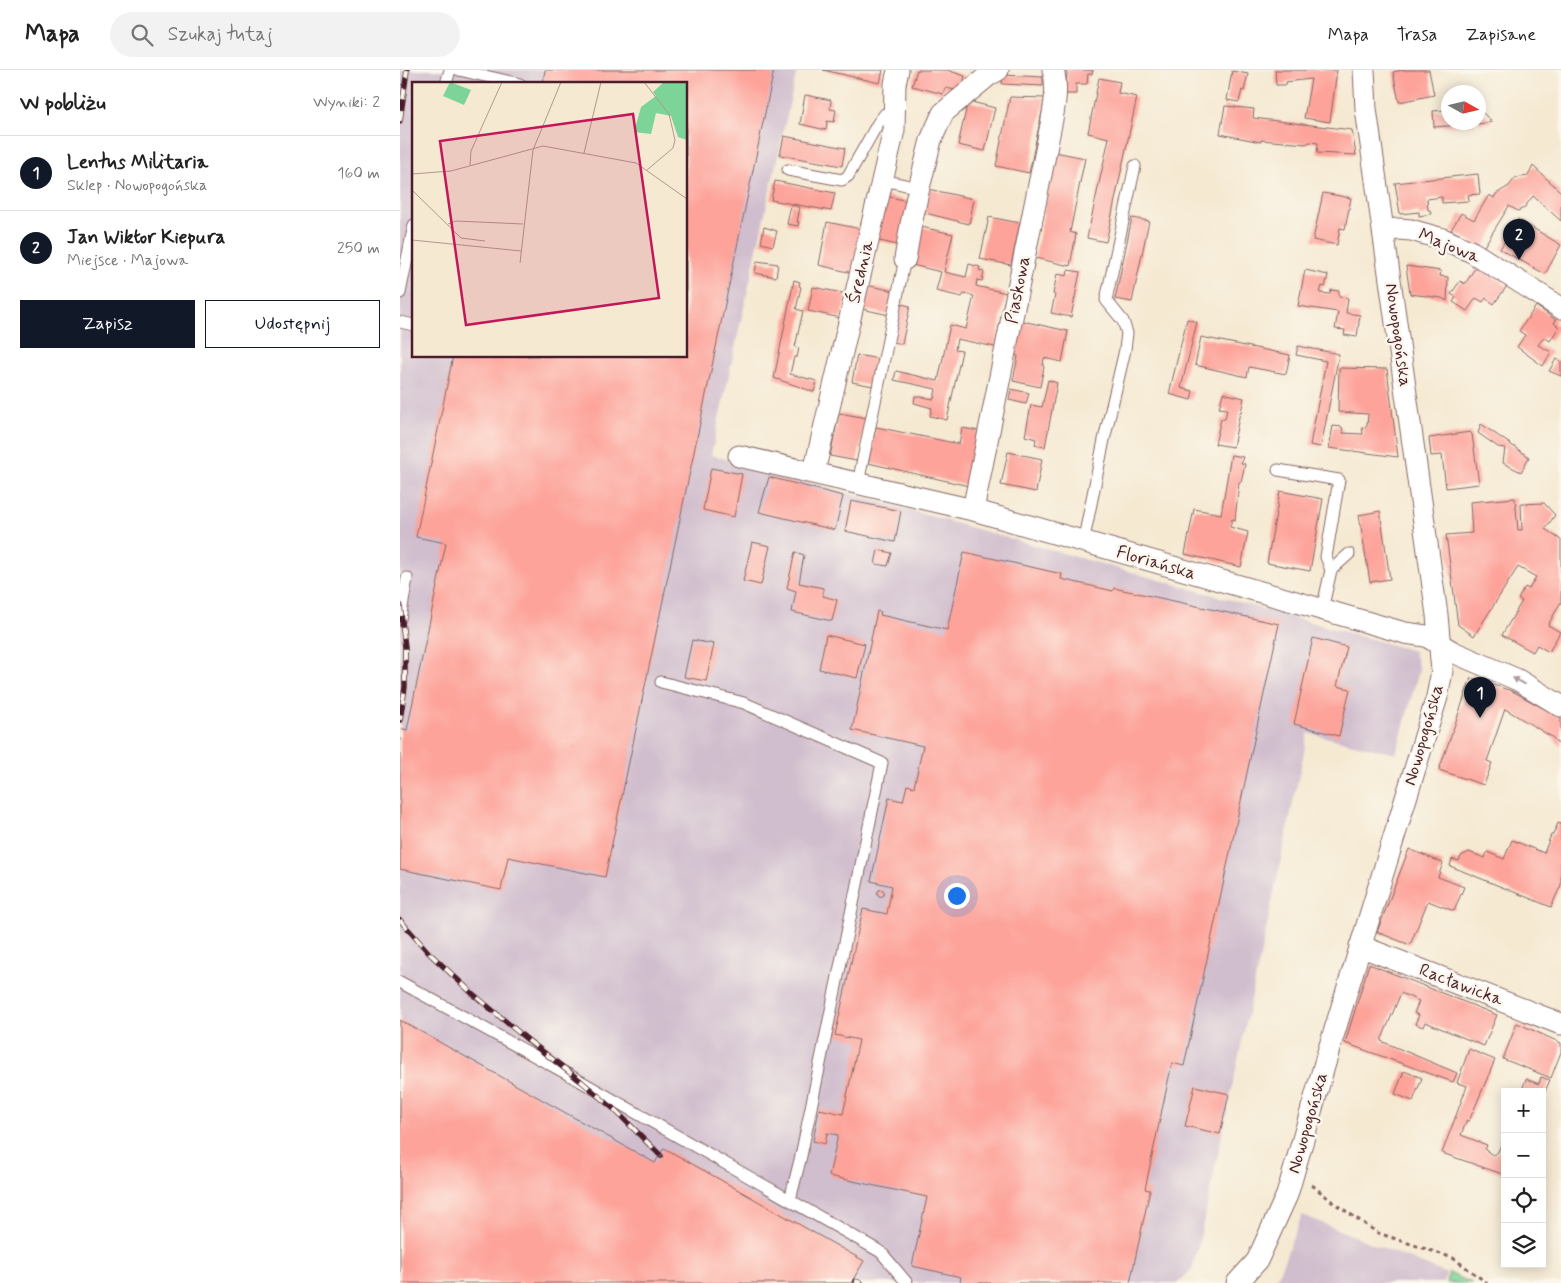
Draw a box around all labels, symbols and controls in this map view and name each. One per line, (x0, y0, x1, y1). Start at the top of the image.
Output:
search box (110, 12, 460, 57)
text: Mapa (25, 19, 80, 50)
icon: search (128, 21, 156, 49)
text: Szukaj tutaj (168, 22, 273, 47)
text: Mapa (1328, 23, 1369, 47)
text: Trasa (1397, 23, 1437, 47)
text: Zapisane (1465, 23, 1536, 47)
inset map (412, 82, 688, 358)
north arrow (1441, 85, 1486, 130)
text: W pobliżu (20, 89, 106, 117)
text: Wyniki: 2 (313, 92, 380, 113)
text: Lentus Militaria (67, 150, 208, 175)
text: 1 (32, 163, 40, 184)
text: 160 m (337, 163, 380, 184)
text: Sklep · Nowopogońska (67, 175, 207, 196)
pin: 2 (1503, 219, 1535, 260)
street label: Majowa (1415, 223, 1484, 269)
text: Jan Wiktor Kiepura (67, 225, 225, 250)
text: 2 (32, 238, 40, 259)
text: 250 m (337, 238, 380, 259)
street label: Średnia (842, 238, 880, 306)
text: Miejsce · Majowa (67, 250, 188, 271)
street label: Piaskowa (1000, 254, 1036, 326)
street label: Nowopogońska (1379, 282, 1417, 388)
button: Zapisz (20, 300, 195, 348)
button: Udostępnij (205, 300, 380, 348)
street label: Floriańska (1114, 540, 1198, 586)
pin: 1 (1464, 677, 1496, 718)
one-way arrow (1512, 677, 1526, 685)
street label: Nowopogońska (1398, 682, 1450, 788)
your location (944, 883, 970, 909)
street label: Racławicka (1416, 958, 1507, 1012)
street label: Nowopogońska (1282, 1070, 1334, 1176)
map controls (1501, 1088, 1546, 1268)
button: + (1501, 1088, 1546, 1133)
button: − (1501, 1133, 1546, 1178)
button: locate (1501, 1178, 1546, 1223)
button: layers (1501, 1223, 1546, 1268)

